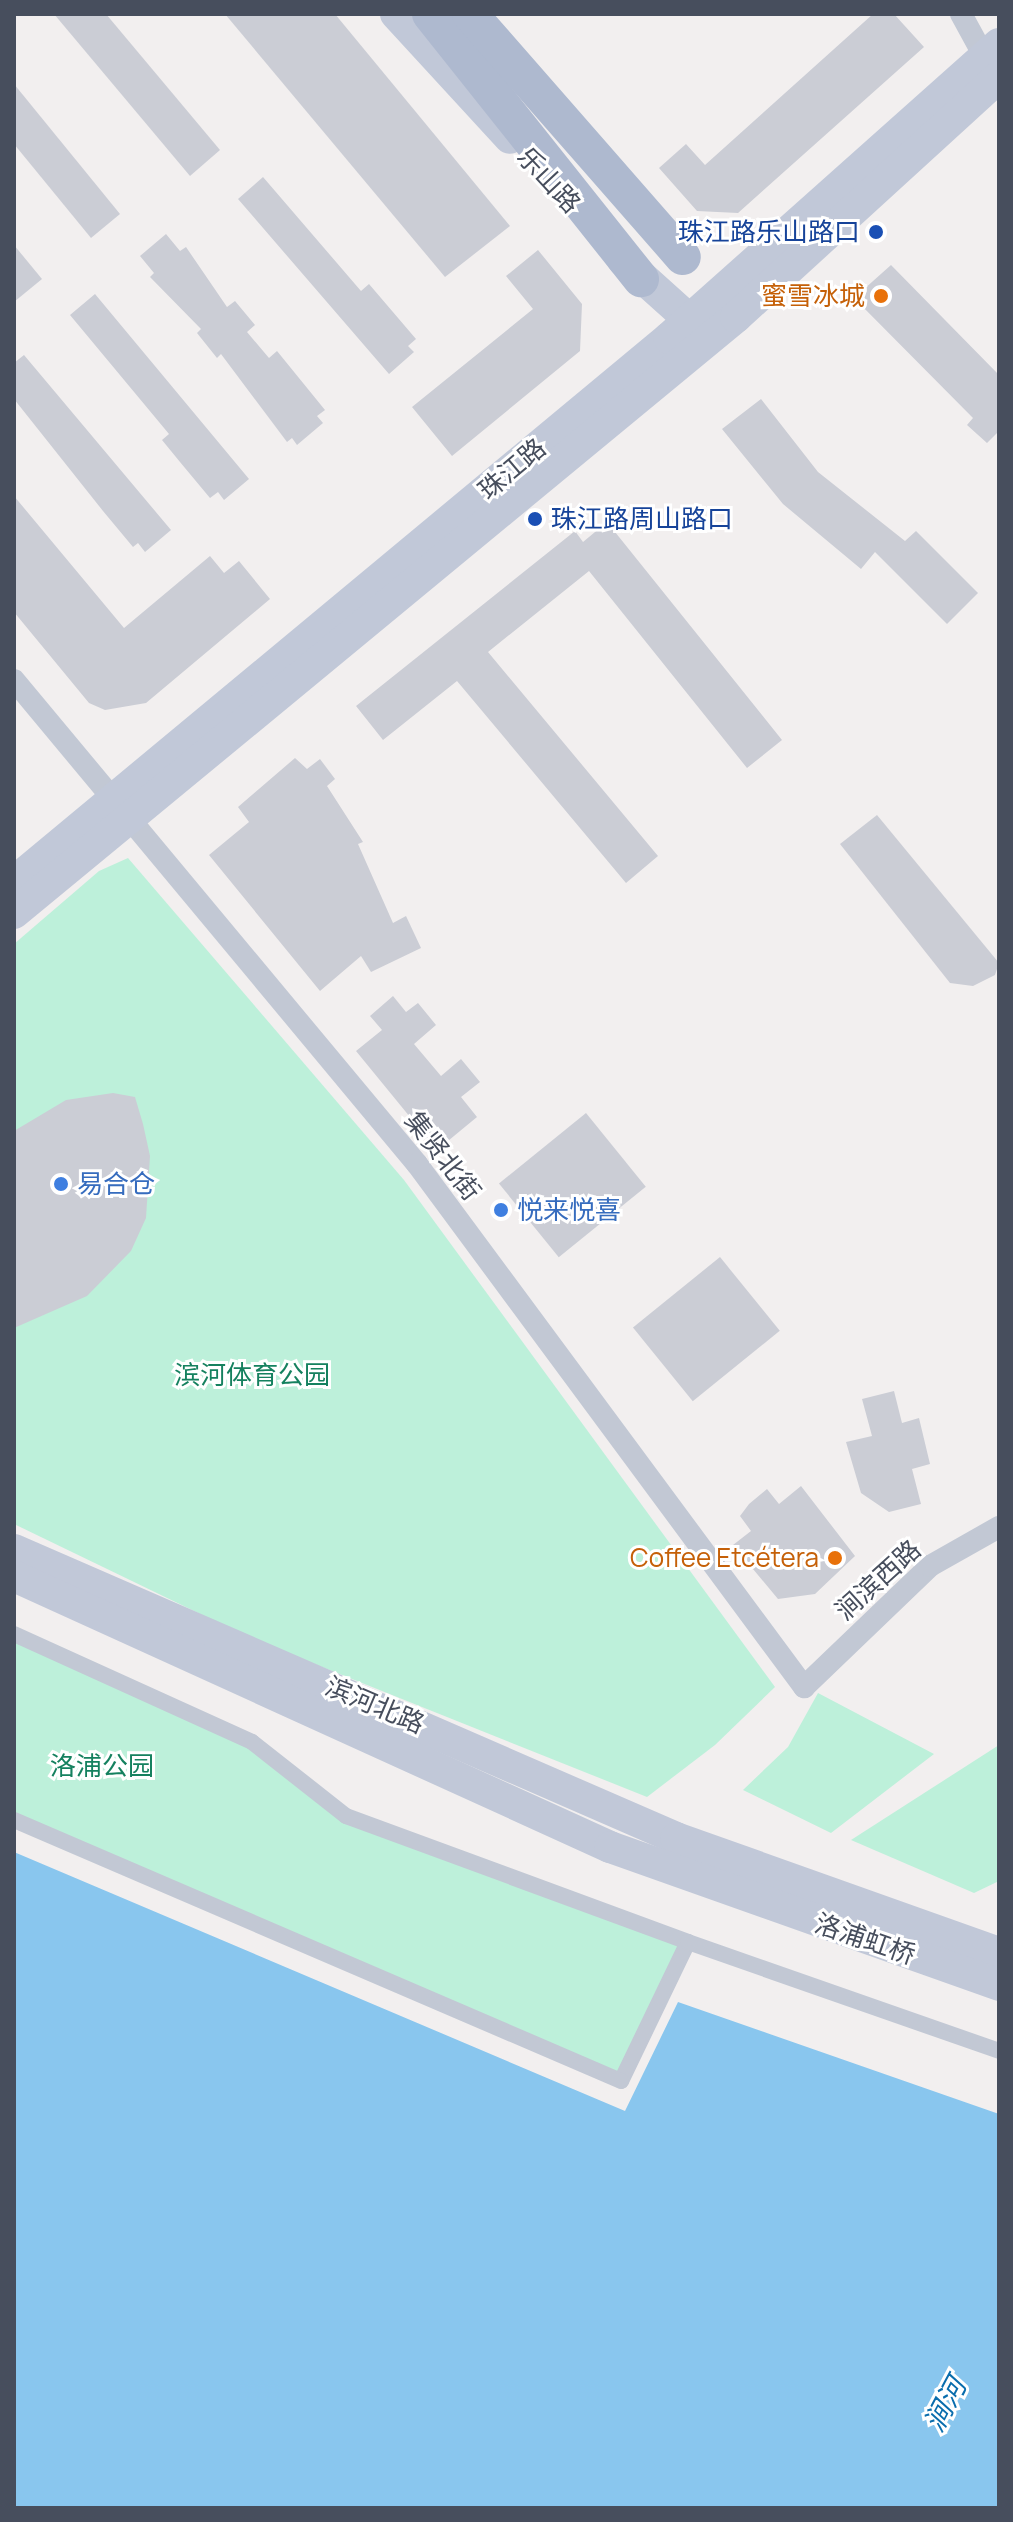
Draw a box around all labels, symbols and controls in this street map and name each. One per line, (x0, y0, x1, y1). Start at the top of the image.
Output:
street label: 乐山路 (511, 141, 587, 219)
place label: 珠江路乐山路口 (678, 216, 860, 248)
marker: 珠江路乐山路口 (867, 223, 885, 241)
place label: 蜜雪冰城 (761, 280, 865, 312)
marker: 蜜雪冰城 (872, 287, 890, 305)
street label: 珠江路 (472, 432, 552, 506)
place label: 珠江路周山路口 (551, 503, 733, 535)
marker: 珠江路周山路口 (526, 510, 544, 528)
street label: 集贤北街 (399, 1105, 487, 1207)
place label: 易合仓 (77, 1168, 155, 1200)
marker: 易合仓 (52, 1175, 70, 1193)
place label: 悦来悦喜 (517, 1194, 621, 1226)
marker: 悦来悦喜 (492, 1201, 510, 1219)
park label: 滨河体育公园 (174, 1359, 330, 1391)
street label: 涧滨西路 (829, 1534, 927, 1626)
place label: Coffee Etcétera (630, 1542, 819, 1574)
marker: Coffee Etcétera (826, 1549, 844, 1567)
street label: 滨河北路 (321, 1670, 429, 1740)
park label: 洛浦公园 (50, 1750, 154, 1782)
street label: 洛浦虹桥 (811, 1907, 919, 1971)
water label: 涧河 (916, 2371, 972, 2437)

